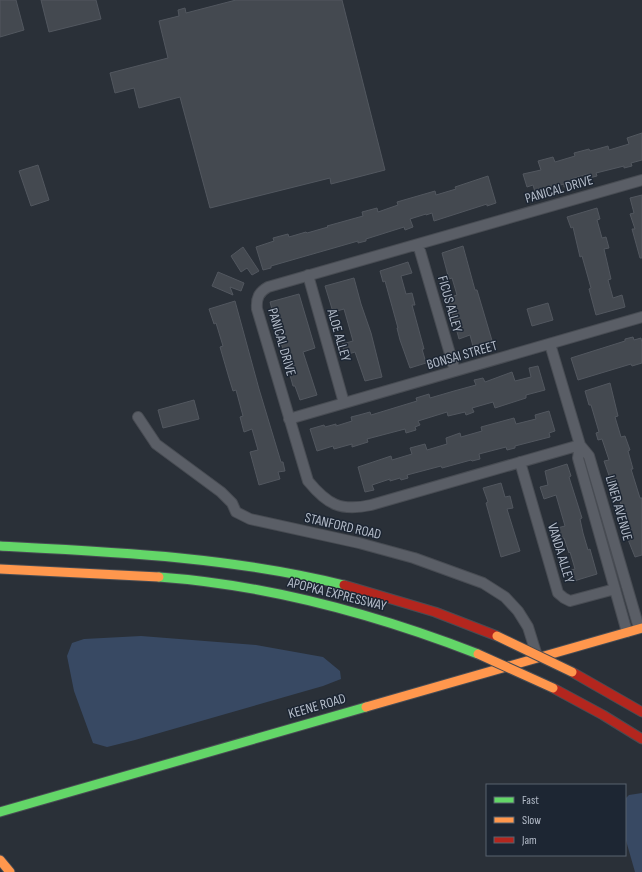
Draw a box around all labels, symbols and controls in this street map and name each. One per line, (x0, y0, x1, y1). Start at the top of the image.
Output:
street label: PANICAL DRIVE (523, 171, 595, 207)
street label: FICUS ALLEY (434, 274, 466, 334)
street label: PANICAL DRIVE (264, 306, 300, 378)
street label: ALOE ALLEY (323, 306, 355, 363)
street label: BONSAI STREET (425, 337, 500, 373)
street label: LINER AVENUE (602, 473, 636, 543)
street label: STANFORD ROAD (303, 509, 383, 543)
street label: VANDA ALLEY (544, 521, 578, 585)
street label: APOPKA EXPRESSWAY (285, 573, 388, 614)
street label: KEENE ROAD (286, 690, 348, 722)
legend (486, 784, 626, 856)
text: Fast (522, 793, 539, 808)
text: Slow (522, 813, 541, 828)
text: Jam (521, 833, 537, 848)

